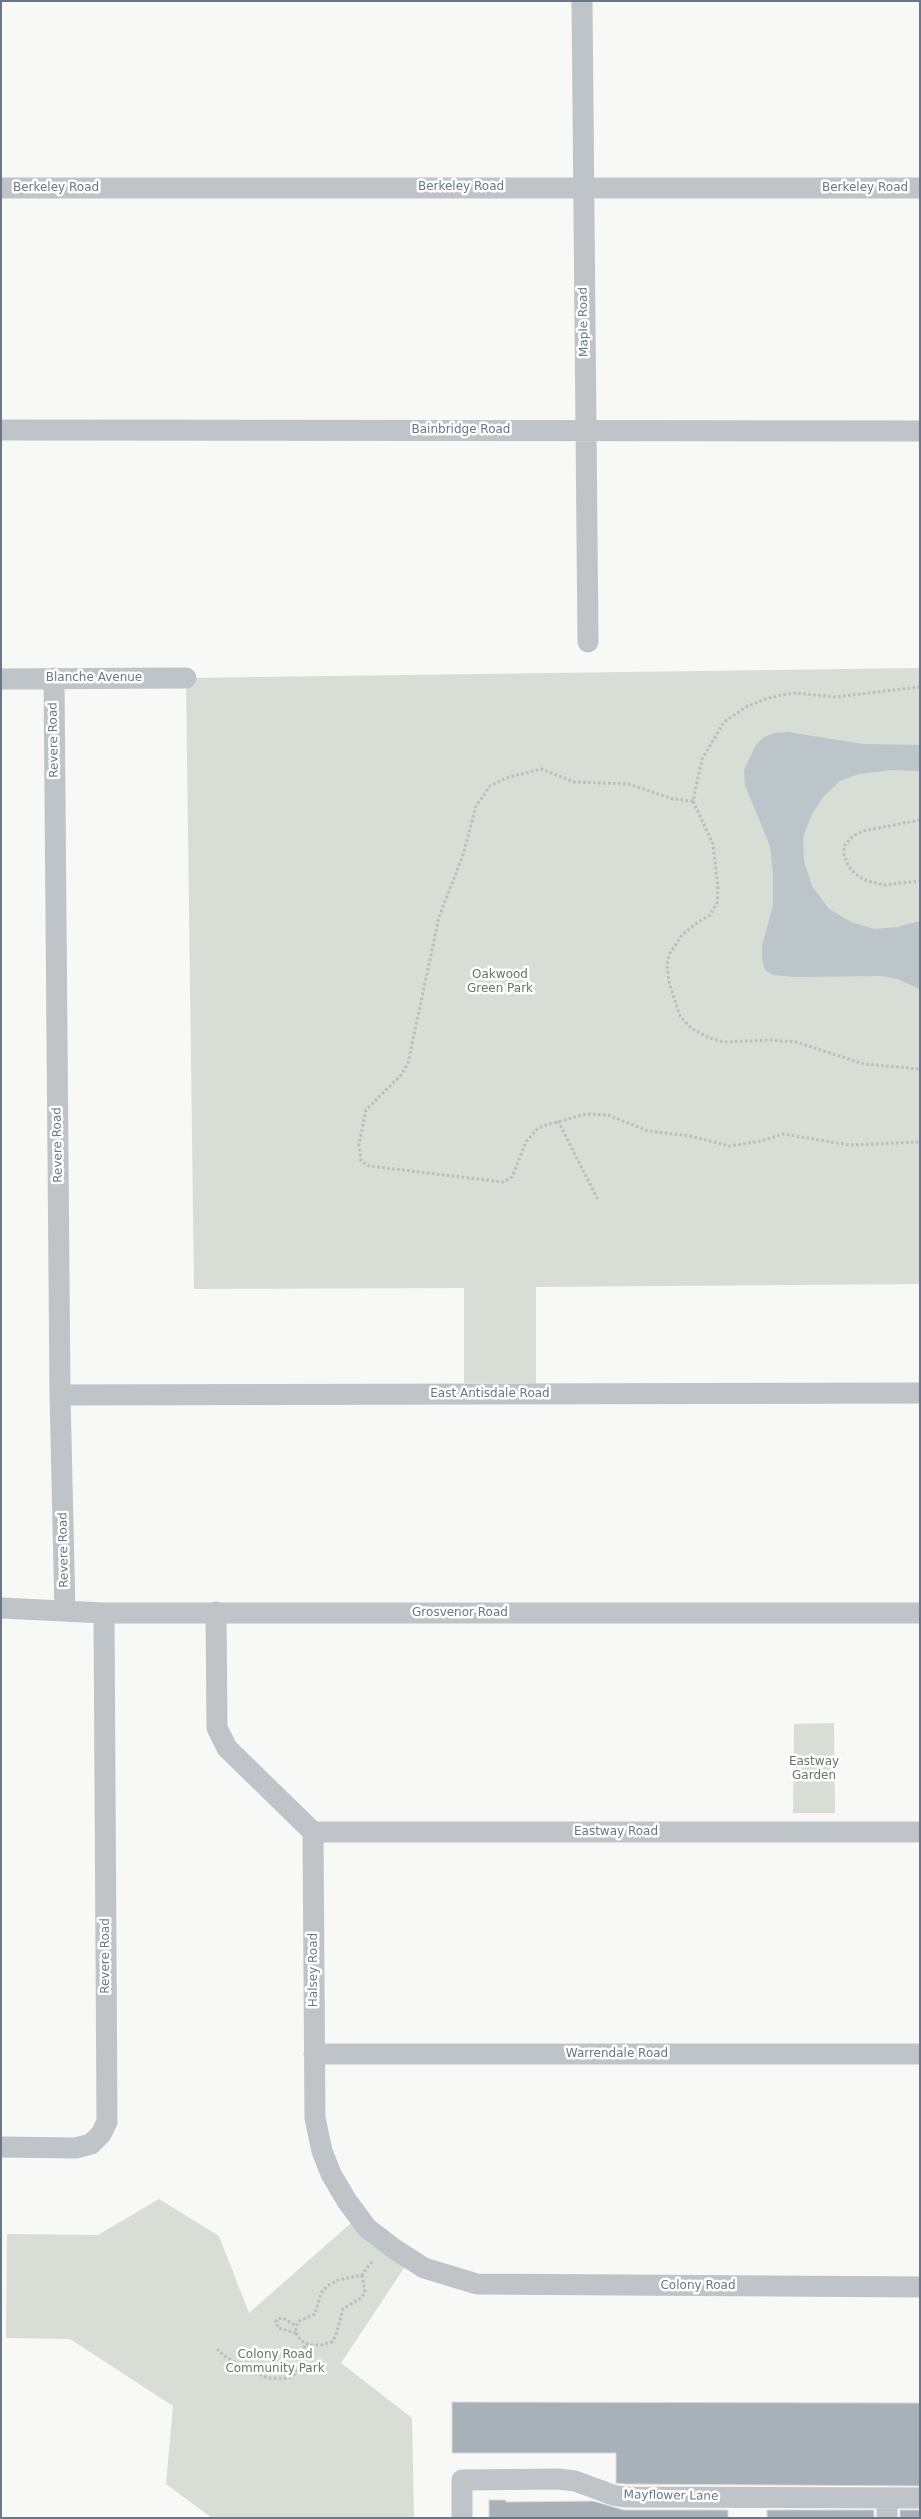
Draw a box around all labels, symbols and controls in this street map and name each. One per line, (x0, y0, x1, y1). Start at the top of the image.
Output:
street label: Berkeley Road (418, 180, 504, 194)
street label: Berkeley Road (13, 181, 99, 195)
street label: Berkeley Road (822, 181, 908, 195)
street label: Maple Road (576, 287, 592, 357)
street label: Bainbridge Road (412, 423, 510, 437)
street label: Blanche Avenue (46, 671, 142, 685)
street label: Revere Road (46, 702, 62, 778)
park label: Oakwood Green Park (467, 968, 533, 996)
street label: Revere Road (50, 1107, 66, 1183)
street label: East Antisdale Road (430, 1387, 550, 1401)
street label: Revere Road (56, 1512, 72, 1588)
street label: Grosvenor Road (412, 1606, 508, 1620)
park label: Eastway Garden (789, 1755, 839, 1783)
street label: Eastway Road (574, 1825, 658, 1839)
street label: Revere Road (99, 1918, 113, 1994)
street label: Halsey Road (307, 1933, 321, 2007)
street label: Warrendale Road (566, 2047, 668, 2061)
street label: Colony Road (660, 2279, 736, 2293)
park label: Colony Road Community Park (225, 2348, 325, 2376)
street label: Mayflower Lane (624, 2488, 718, 2504)

